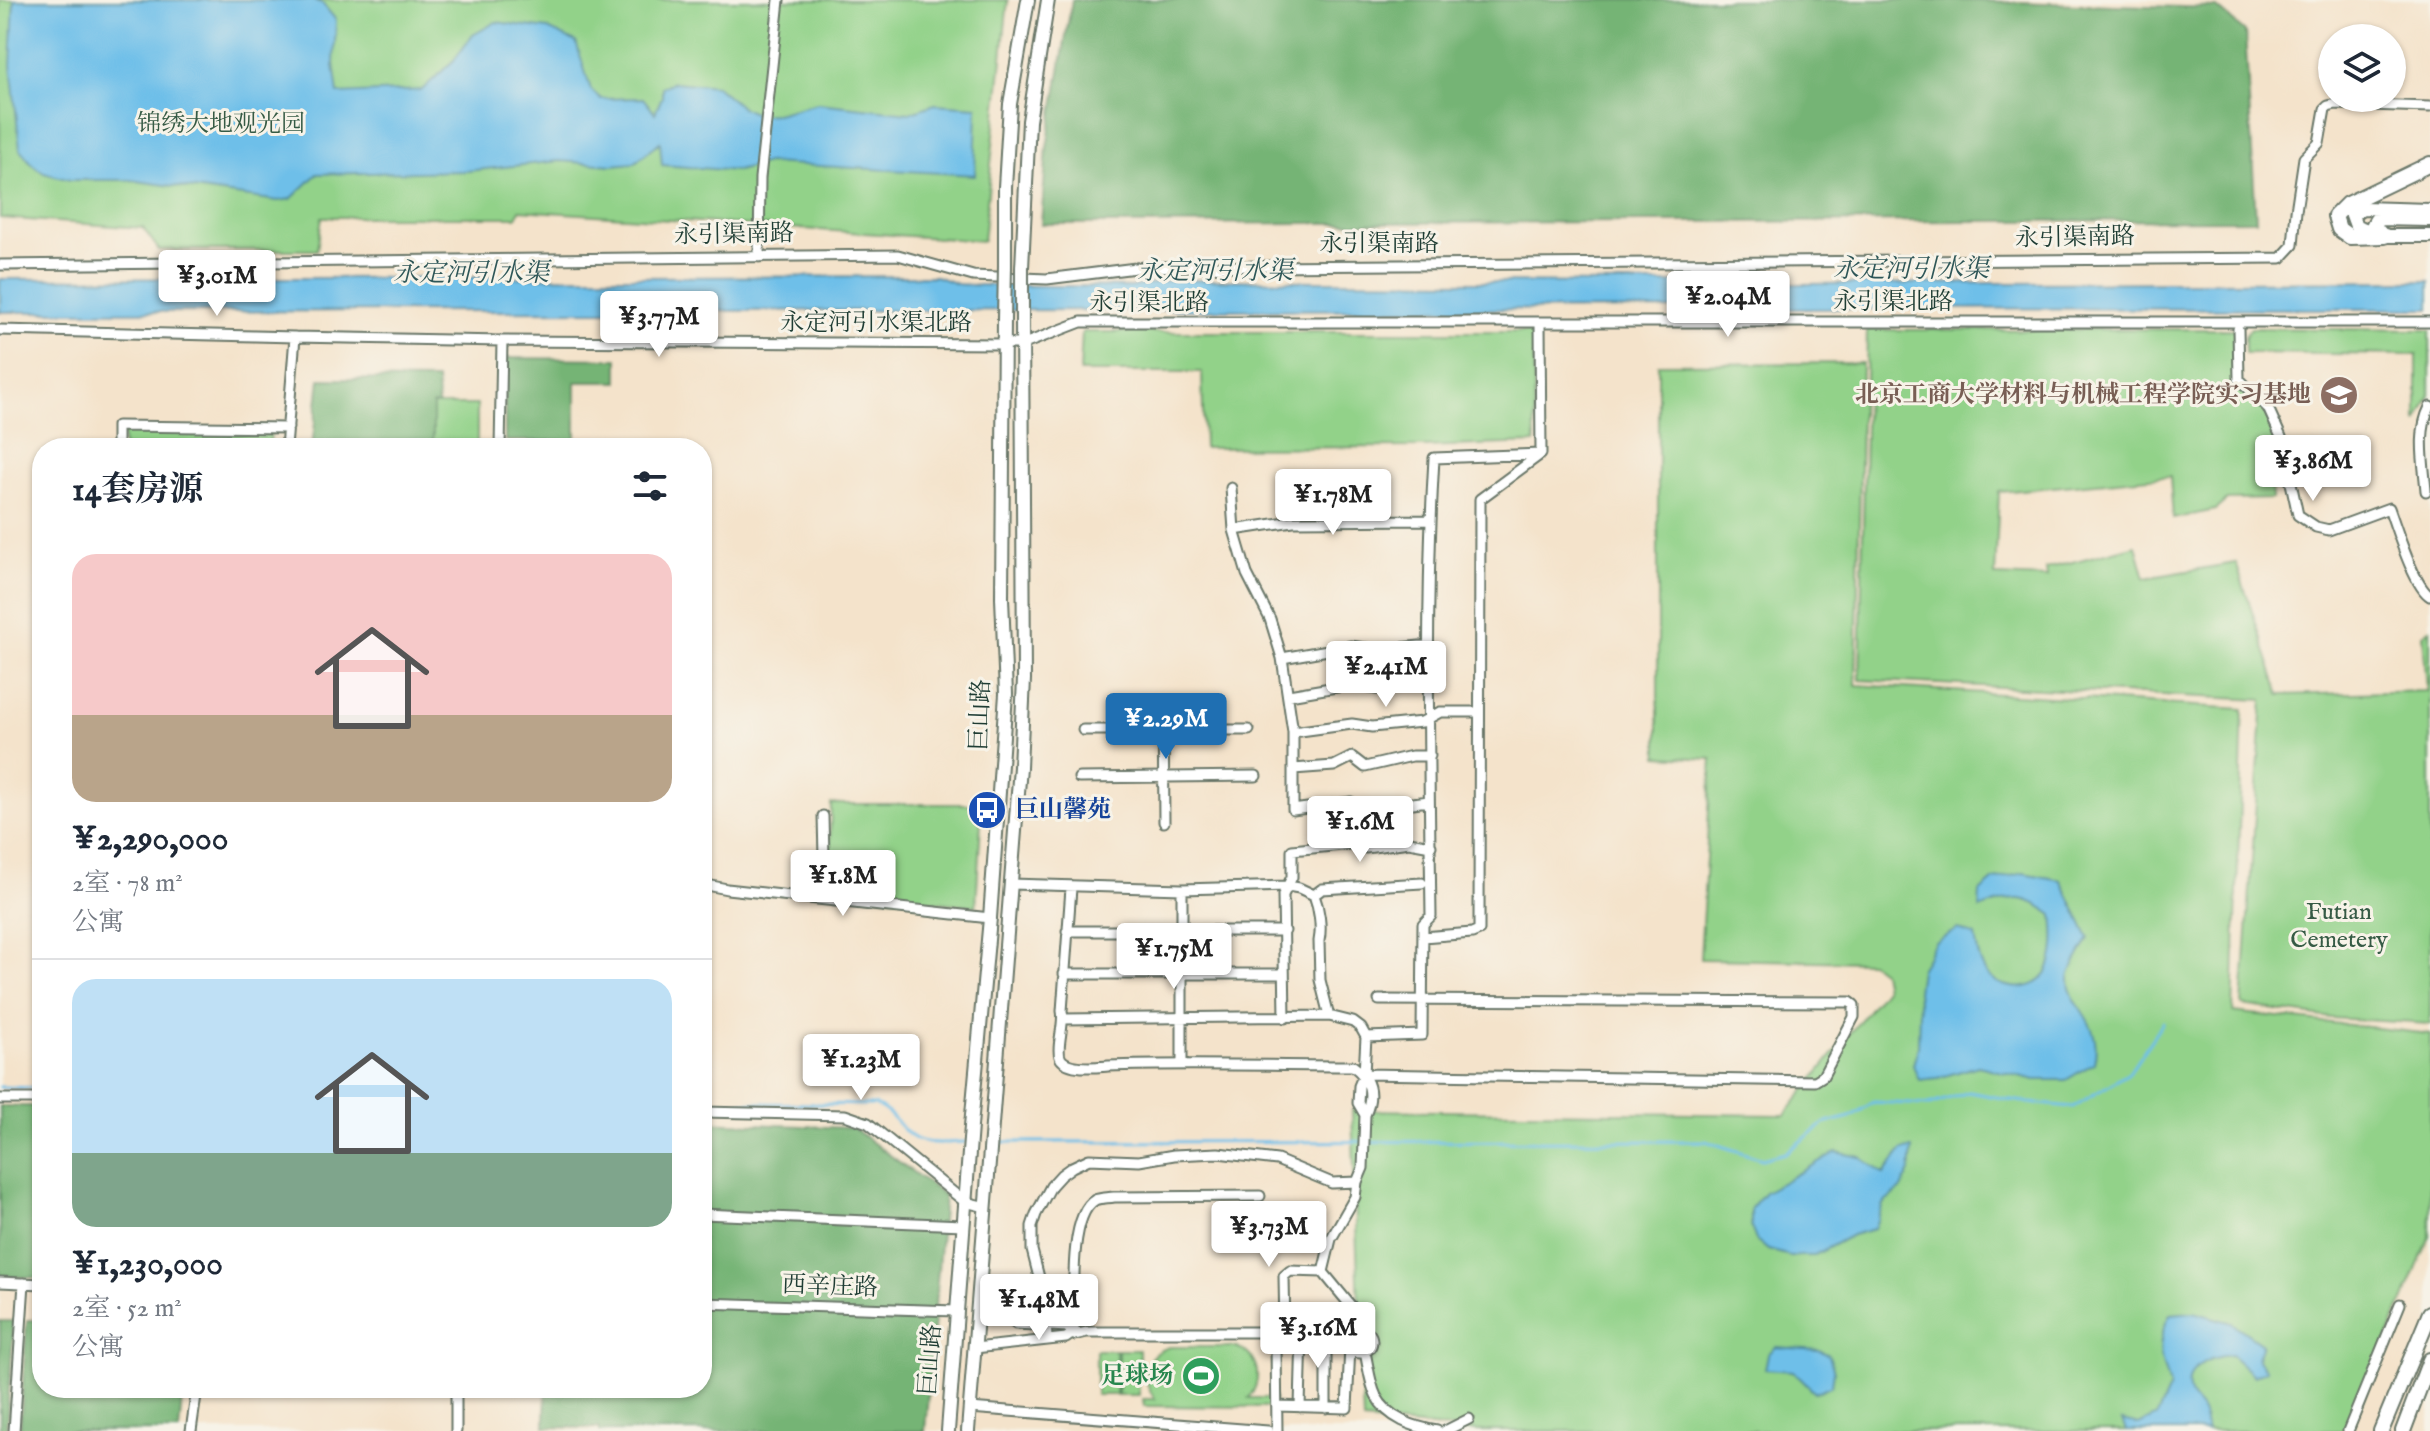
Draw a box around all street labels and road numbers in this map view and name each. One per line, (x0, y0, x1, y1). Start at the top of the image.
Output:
street label: 永引渠南路 (674, 218, 794, 252)
street label: 永引渠南路 (2015, 221, 2135, 255)
street label: 永引渠南路 (1319, 229, 1439, 260)
street label: 永引渠北路 (1833, 287, 1953, 318)
street label: 永引渠北路 (1089, 288, 1209, 319)
street label: 永定河引水渠北路 (780, 308, 972, 339)
street label: 巨山路 (964, 678, 998, 752)
street label: 西辛庄路 (781, 1270, 879, 1304)
street label: 巨山路 (913, 1323, 949, 1397)

